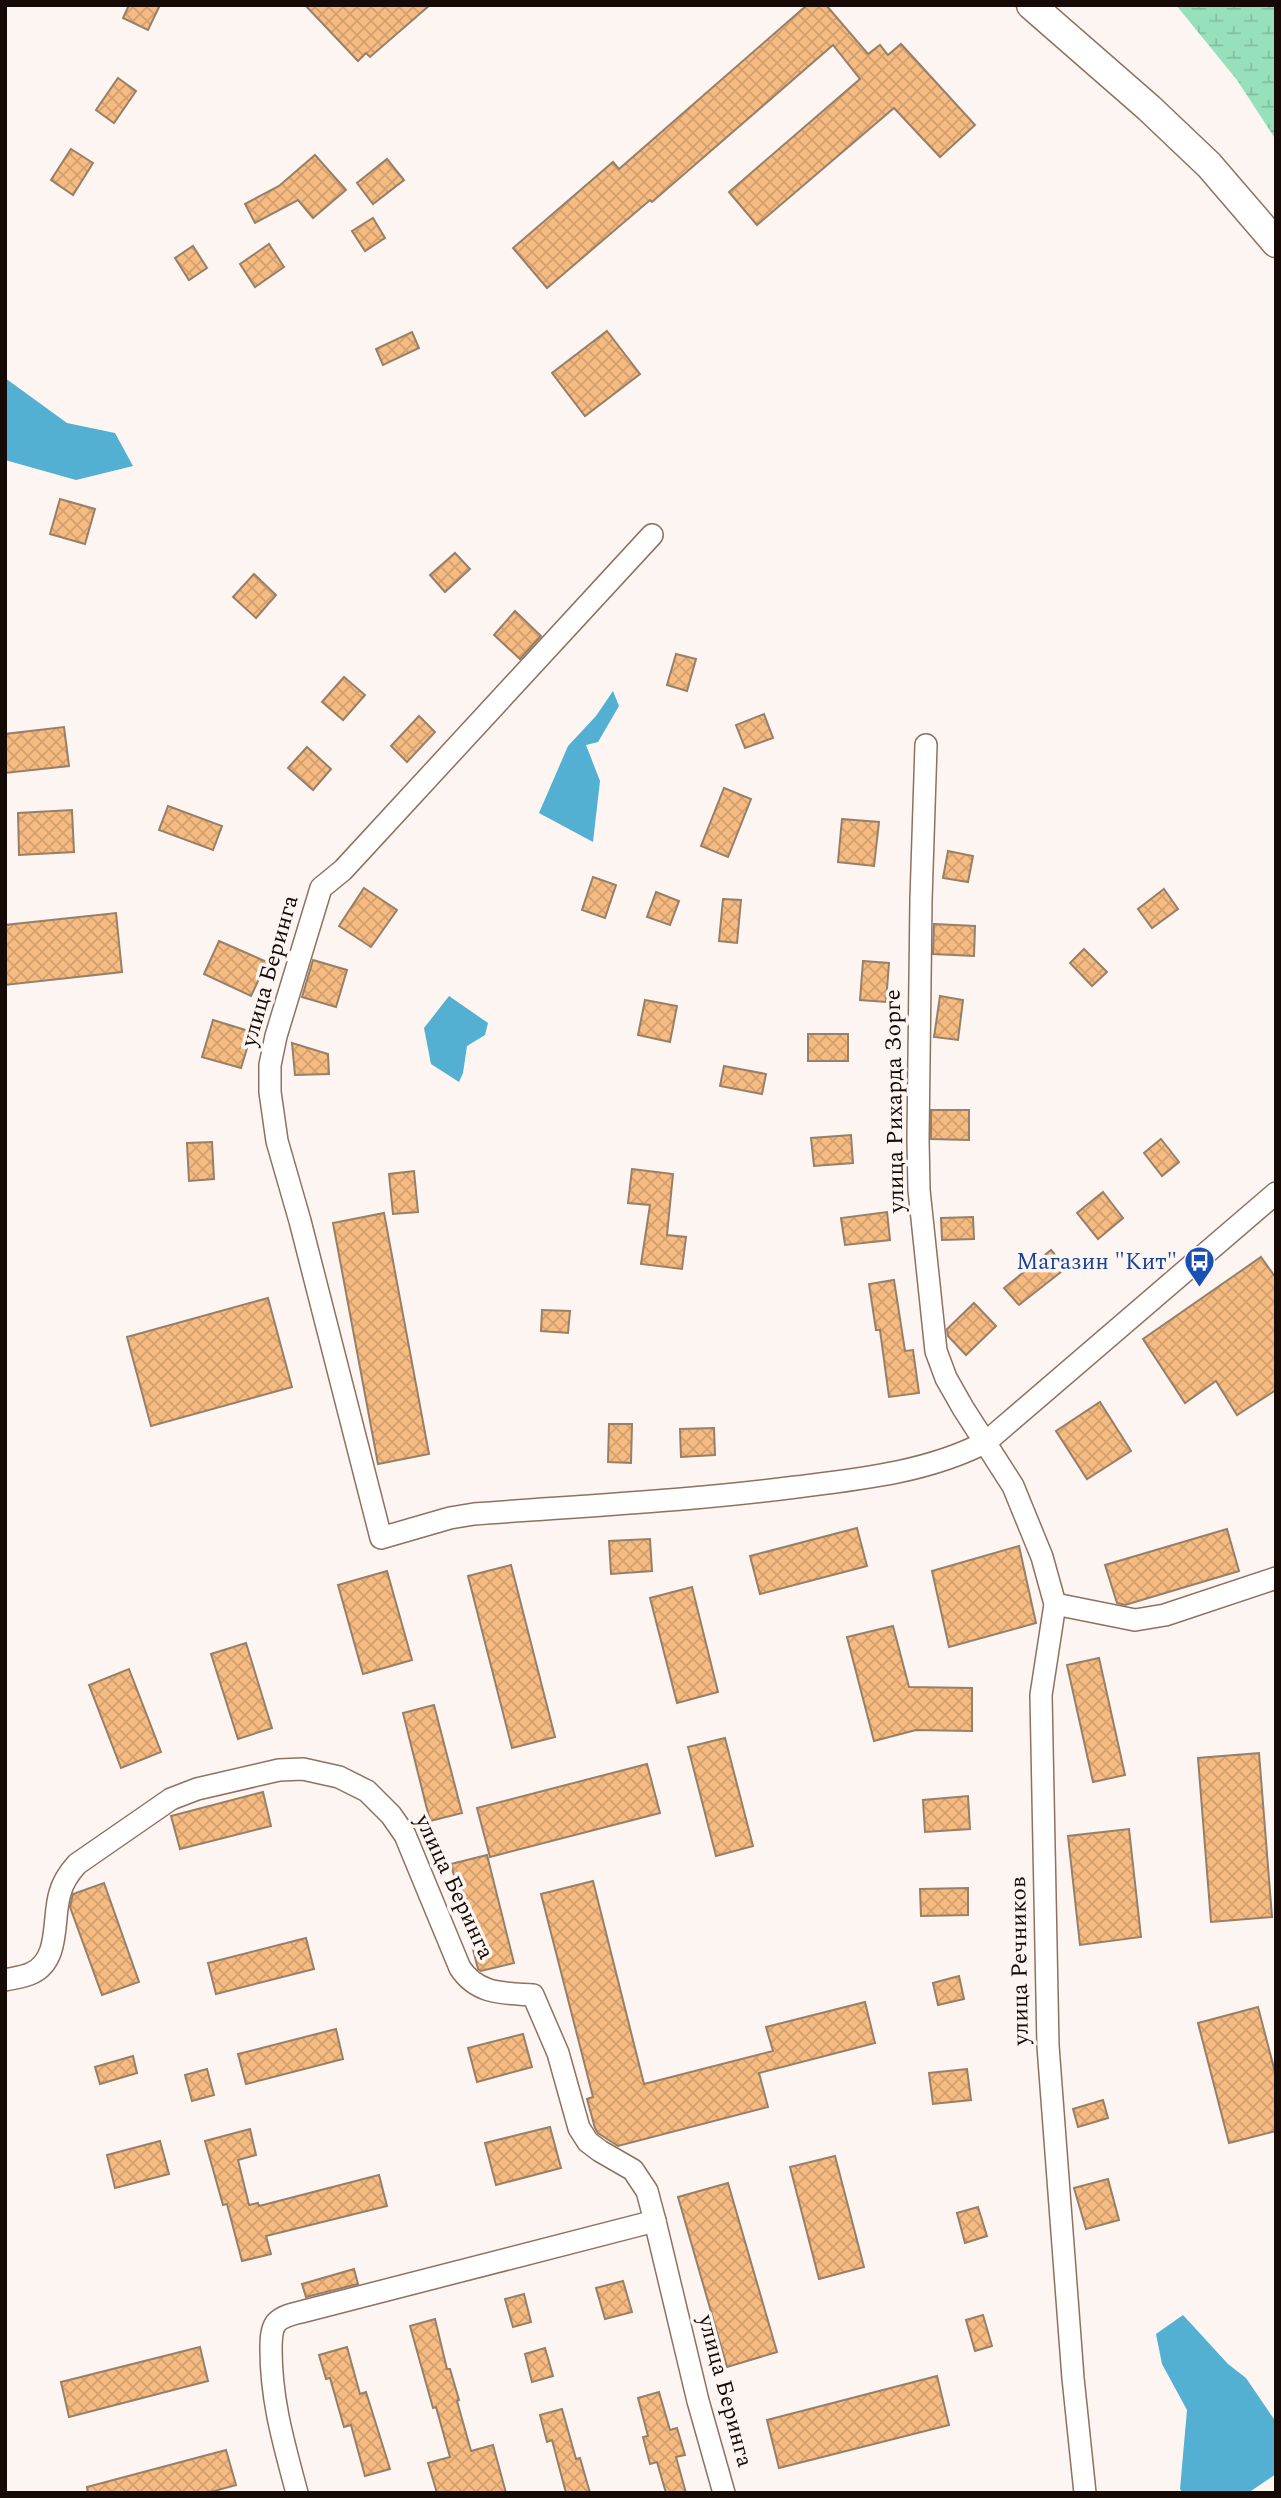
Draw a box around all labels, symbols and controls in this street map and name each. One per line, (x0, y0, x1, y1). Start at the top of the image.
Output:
street label: улица Беринга (231, 891, 308, 1052)
street label: улица Рихарда Зорге (876, 989, 914, 1214)
place label: Магазин "Кит" (1016, 1245, 1177, 1280)
bus stop icon: Магазин "Кит" (1183, 1245, 1217, 1289)
street label: улица Беринга (405, 1808, 503, 1965)
street label: улица Речников (1001, 1876, 1039, 2047)
street label: улица Беринга (688, 2310, 762, 2471)

